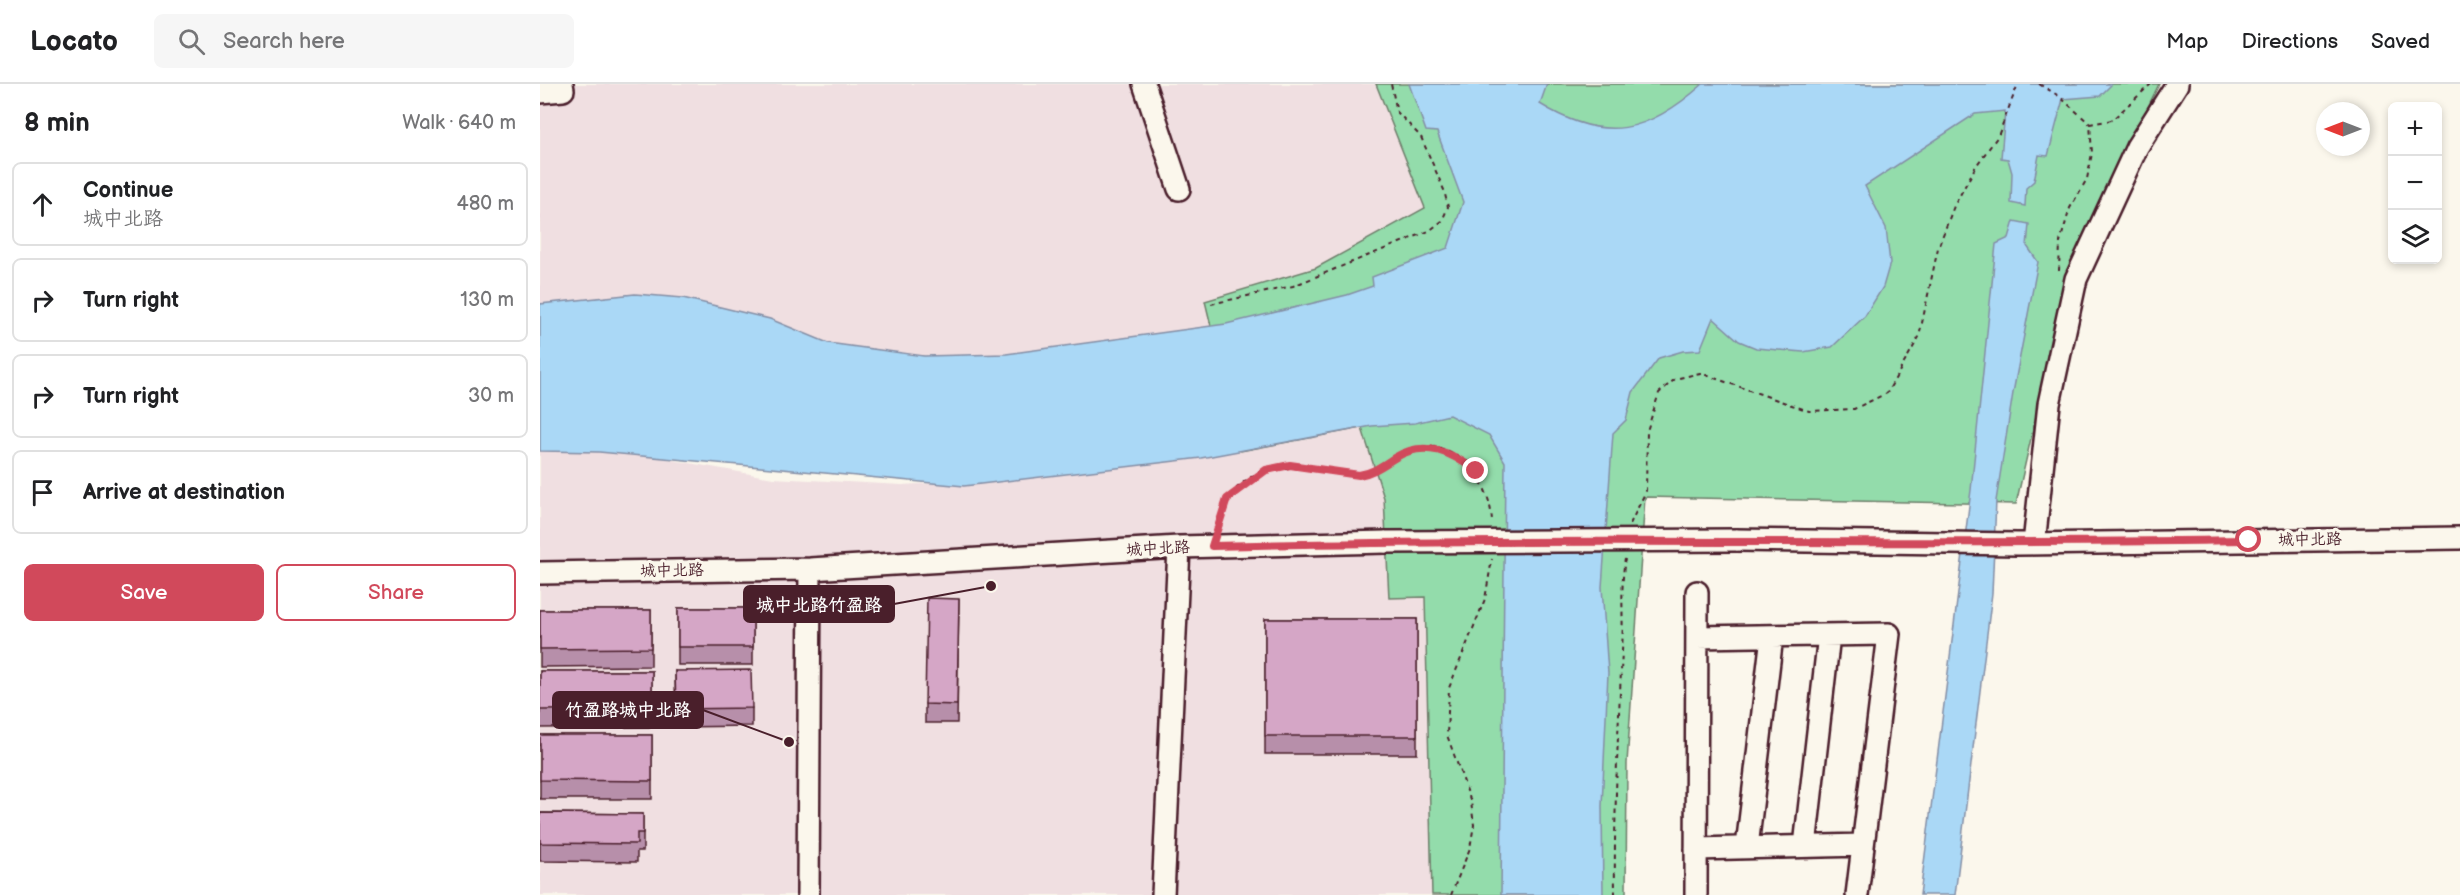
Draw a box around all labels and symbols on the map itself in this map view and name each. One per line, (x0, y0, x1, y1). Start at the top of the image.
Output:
north arrow (2316, 102, 2370, 156)
route end (1462, 457, 1488, 483)
route start (2235, 526, 2261, 552)
street label: 城中北路 (2278, 530, 2342, 550)
street label: 城中北路 (1126, 538, 1190, 560)
street label: 城中北路 (640, 561, 704, 581)
callout: 城中北路竹盈路 (744, 586, 894, 622)
text: 城中北路竹盈路 (756, 595, 882, 616)
callout: 竹盈路城中北路 (553, 692, 703, 728)
text: 竹盈路城中北路 (565, 700, 691, 721)

